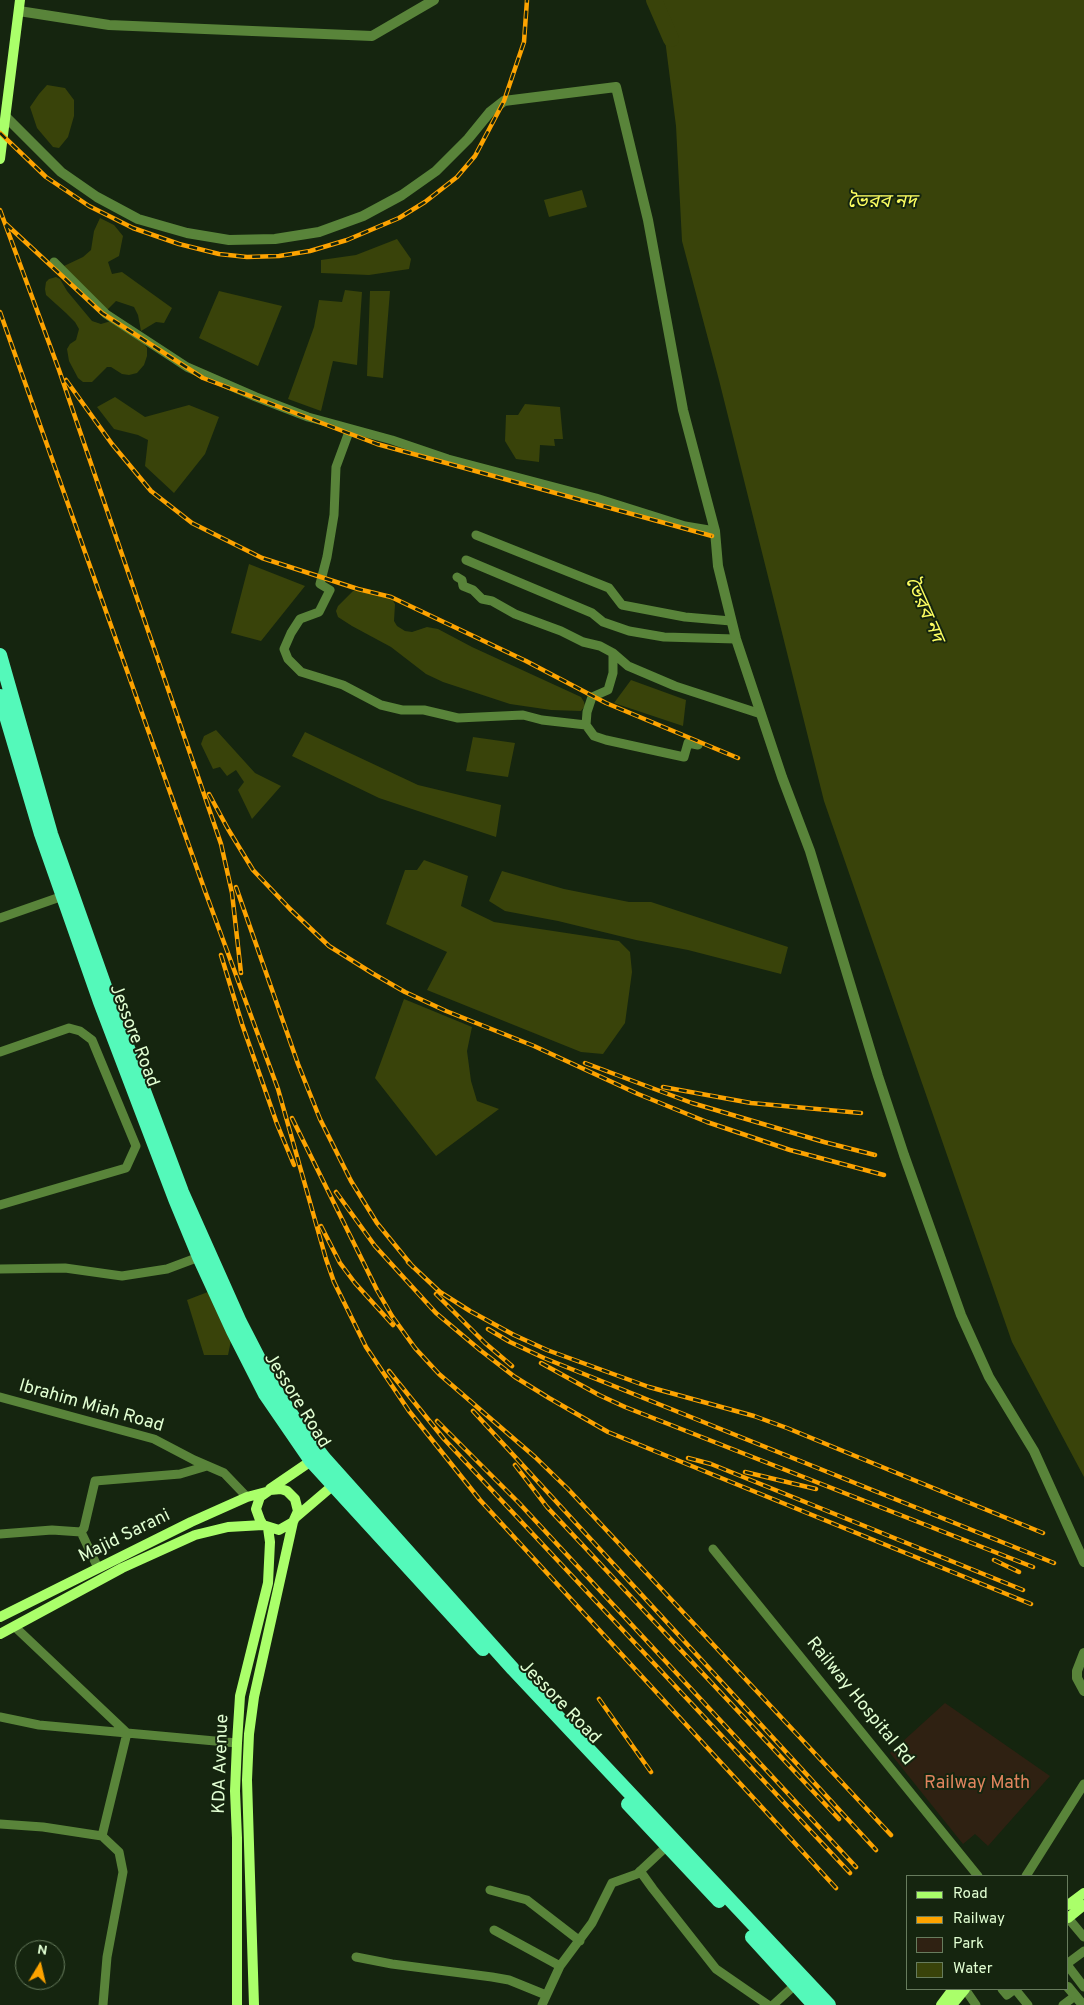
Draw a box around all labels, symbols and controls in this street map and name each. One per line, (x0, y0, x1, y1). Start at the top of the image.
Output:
water label: ভৈরব নদ (847, 192, 917, 214)
water label: ভৈরব নদ (899, 574, 947, 646)
street label: Jessore Road (104, 982, 162, 1090)
street label: Jessore Road (258, 1349, 334, 1453)
street label: Ibrahim Miah Road (16, 1376, 166, 1438)
street label: Majid Sarani (76, 1506, 174, 1568)
street label: Railway Hospital Rd (801, 1634, 917, 1770)
street label: Jessore Road (514, 1657, 604, 1749)
street label: KDA Avenue (209, 1714, 235, 1814)
park label: Railway Math (924, 1773, 1030, 1795)
legend (906, 1875, 1069, 1990)
text: Road (953, 1885, 988, 1904)
text: Railway (953, 1910, 1005, 1929)
text: Park (953, 1935, 984, 1954)
north arrow (15, 1940, 65, 1990)
text: N (36, 1941, 49, 1960)
text: Water (953, 1960, 992, 1979)

